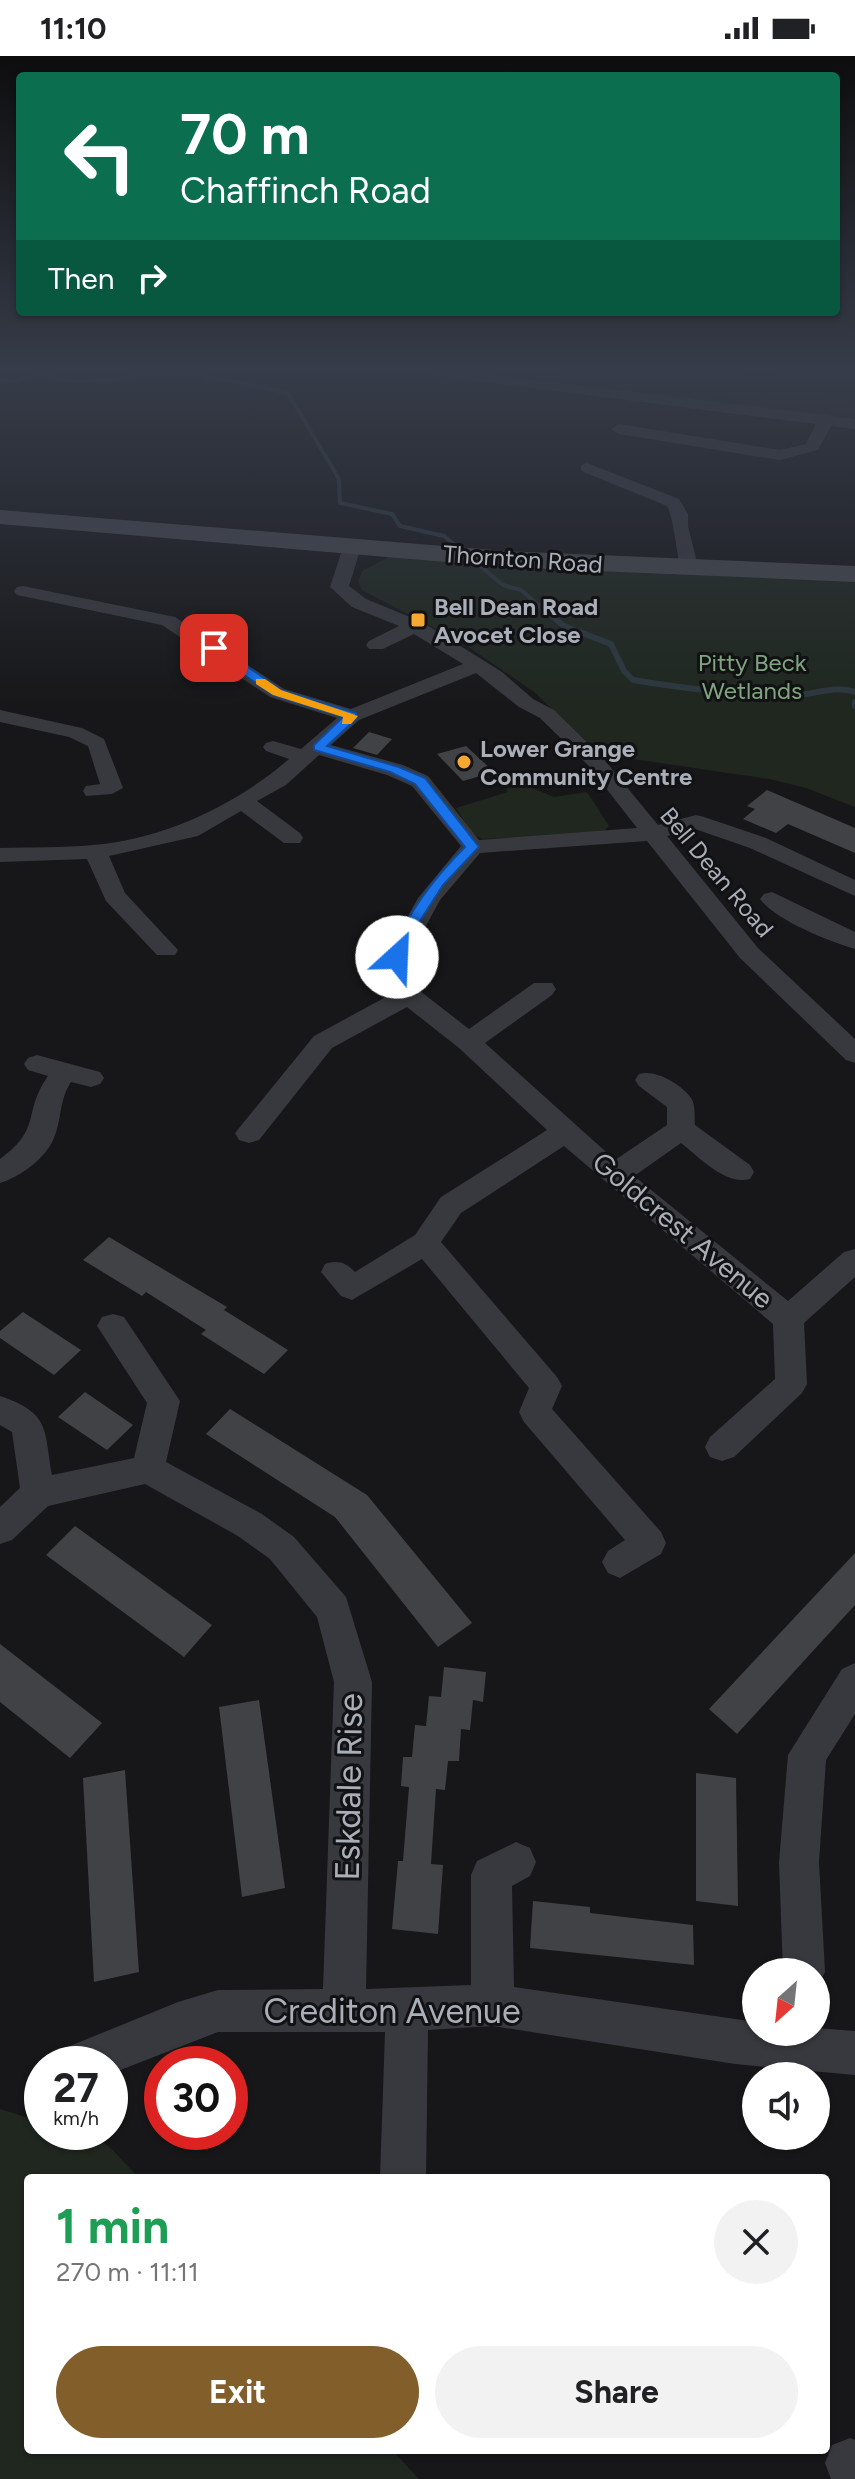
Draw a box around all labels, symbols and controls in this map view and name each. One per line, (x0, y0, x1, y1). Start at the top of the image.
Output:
text: 11:10 (40, 10, 106, 47)
text: 70 m (180, 101, 310, 168)
icon: left (48, 104, 152, 208)
text: Chaffinch Road (180, 169, 431, 212)
icon: right (130, 256, 174, 300)
text: Then (48, 260, 114, 297)
street label: Thornton Road (442, 539, 604, 579)
place label: Bell Dean Road Avocet Close (434, 592, 598, 649)
marker: Bell Dean Road Avocet Close (409, 611, 427, 629)
pin (180, 614, 248, 682)
icon: arrive (192, 626, 236, 670)
park label: Pitty Beck Wetlands (698, 648, 807, 705)
place label: Lower Grange Community Centre (480, 734, 692, 791)
marker: Lower Grange Community Centre (455, 753, 473, 771)
street label: Bell Dean Road (654, 801, 780, 943)
position arrow (355, 915, 439, 999)
street label: Goldcrest Avenue (586, 1145, 780, 1315)
street label: Eskdale Rise (327, 1693, 371, 1881)
north arrow (742, 1958, 830, 2046)
map controls (742, 1958, 830, 2150)
street label: Crediton Avenue (263, 1991, 521, 2032)
speed limit sign: 30 (144, 2046, 248, 2150)
button: sound (742, 2062, 830, 2150)
text: 27 (53, 2064, 99, 2112)
text: km/h (53, 2106, 99, 2130)
text: 1 min (56, 2197, 169, 2255)
button: close (714, 2200, 798, 2284)
text: 270 m · 11:11 (56, 2256, 199, 2288)
button: Exit (56, 2346, 419, 2438)
button: Share (435, 2346, 798, 2438)

